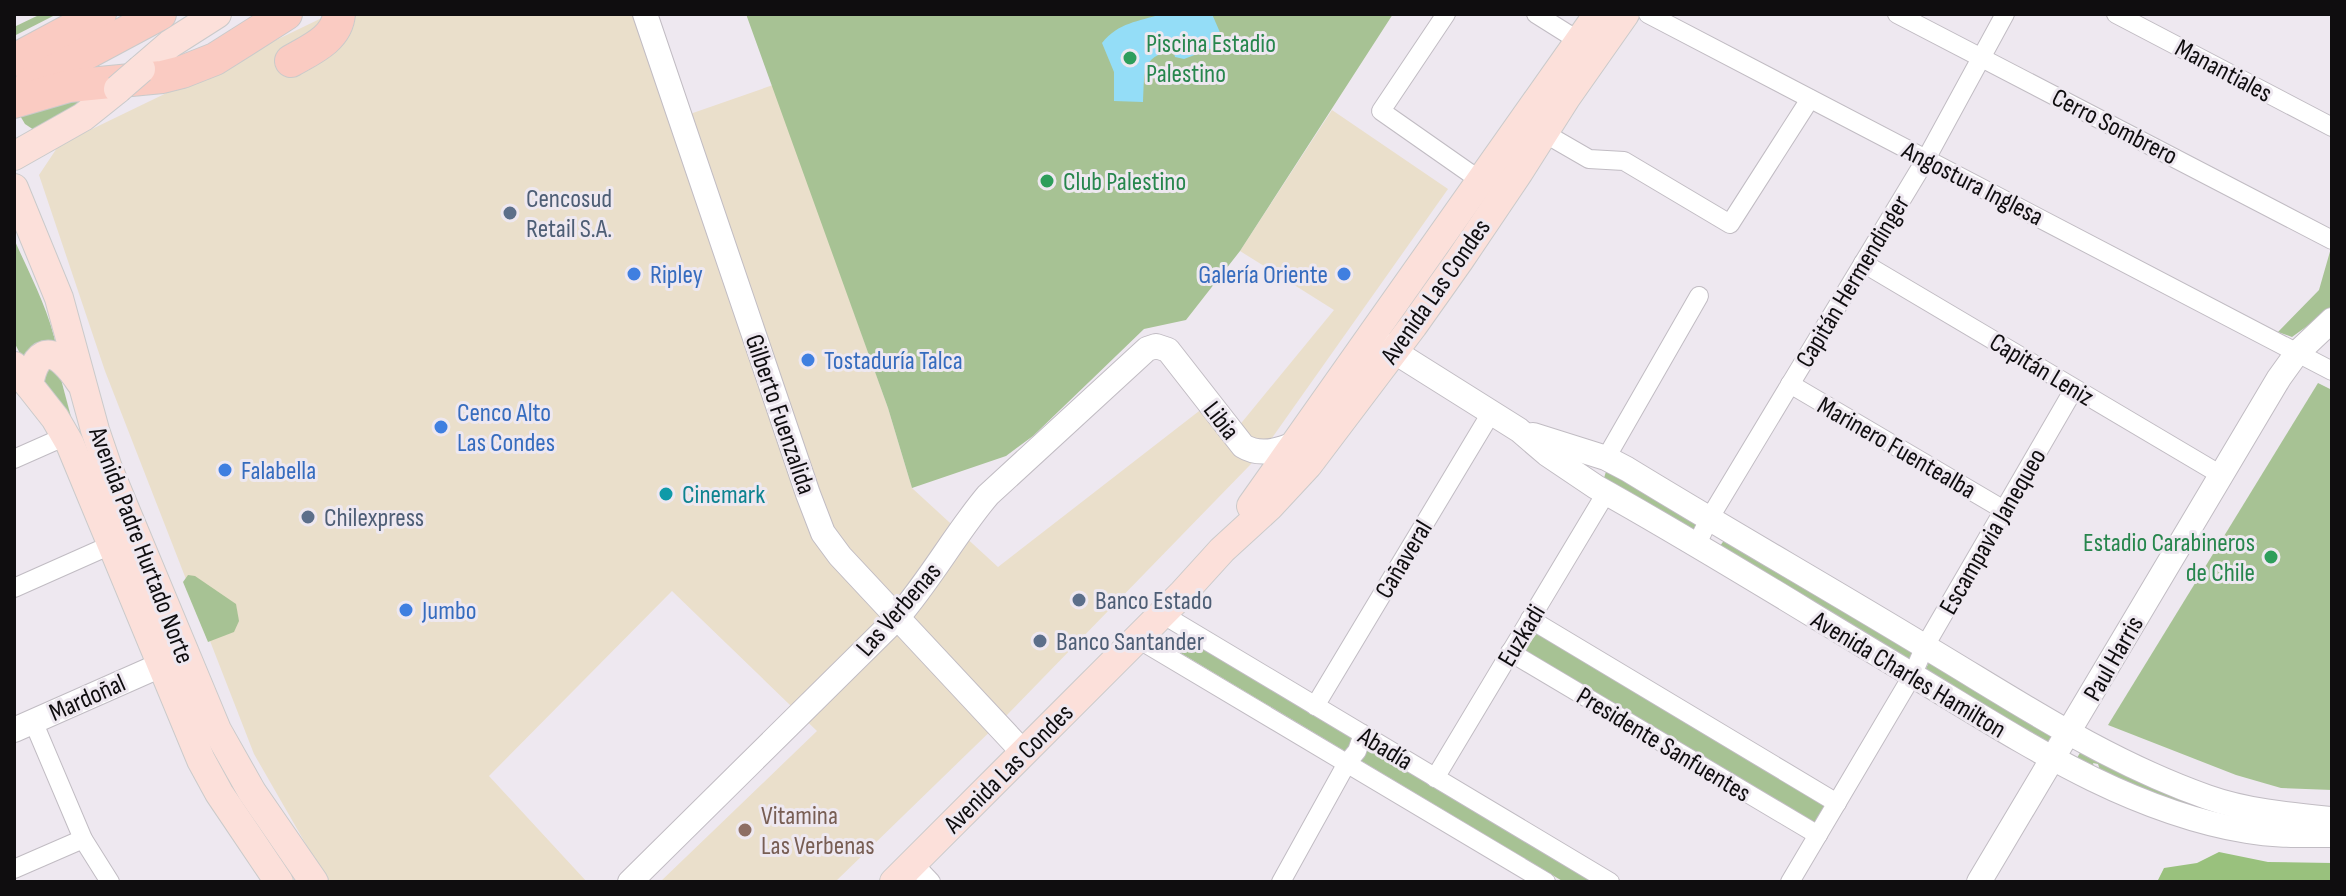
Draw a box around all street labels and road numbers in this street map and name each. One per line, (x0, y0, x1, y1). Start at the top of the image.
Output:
street label: Manantiales (2170, 33, 2277, 110)
street label: Cerro Sombrero (2046, 82, 2182, 172)
street label: Angostura Inglesa (1896, 135, 2048, 233)
street label: Capitán Hermendinger (1790, 190, 1917, 373)
street label: Avenida Las Condes (1374, 213, 1498, 371)
street label: Capitán Leniz (1984, 327, 2099, 413)
street label: Gilberto Fuenzalida (738, 330, 821, 499)
street label: Marinero Fuentealba (1812, 390, 1981, 506)
street label: Libia (1196, 396, 1245, 446)
street label: Avenida Padre Hurtado Norte (81, 422, 200, 668)
street label: Escampavia Janequeo (1933, 443, 2053, 620)
street label: Cañaveral (1369, 515, 1440, 604)
street label: Las Verbenas (850, 557, 948, 663)
street label: Euzkadi (1492, 599, 1553, 672)
street label: Avenida Charles Hamilton (1805, 605, 2011, 746)
street label: Paul Harris (2078, 611, 2151, 707)
street label: Mardoñal (45, 668, 131, 729)
street label: Presidente Sanfuentes (1571, 681, 1756, 809)
street label: Avenida Las Condes (937, 698, 1080, 841)
street label: Abadía (1352, 721, 1418, 777)

